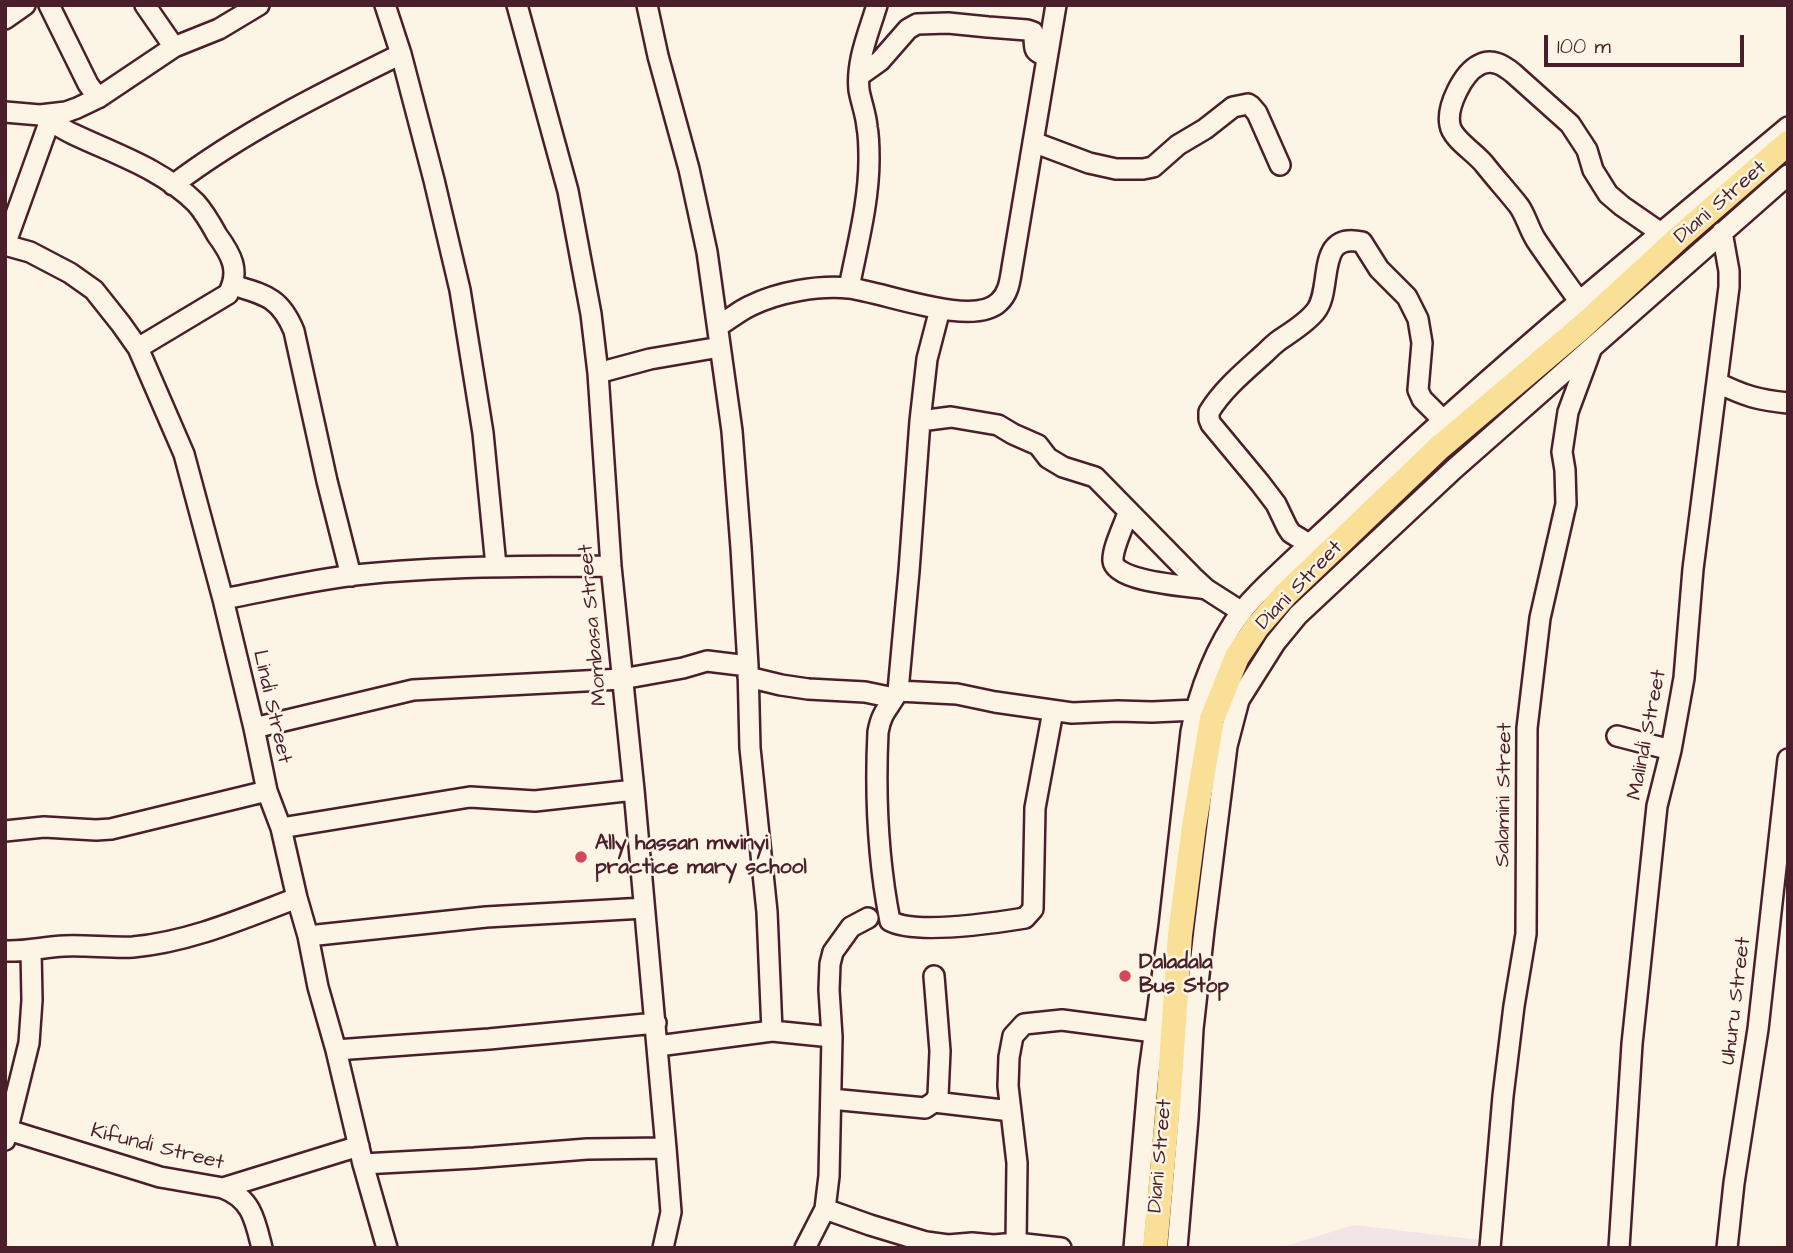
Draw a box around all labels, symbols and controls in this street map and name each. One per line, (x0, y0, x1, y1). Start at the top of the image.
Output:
scale bar (1548, 21, 1748, 65)
text: 100 m (1557, 32, 1611, 61)
street label: Diani Street (1670, 156, 1772, 250)
street label: Diani Street (1251, 536, 1349, 636)
street label: Mombasa Street (574, 543, 614, 707)
street label: Lindi Street (246, 648, 296, 766)
street label: Malindi Street (1623, 668, 1673, 802)
street label: Salamini Street (1491, 723, 1519, 867)
place label: Ally hassan mwinyi practice mary school (595, 832, 807, 882)
marker: Ally hassan mwinyi practice mary school (573, 849, 589, 865)
street label: Uhuru Street (1717, 936, 1757, 1066)
place label: Daladala Bus Stop (1139, 951, 1229, 1001)
marker: Daladala Bus Stop (1117, 968, 1133, 984)
street label: Diani Street (1143, 1098, 1179, 1214)
street label: Kifundi Street (88, 1119, 226, 1177)

